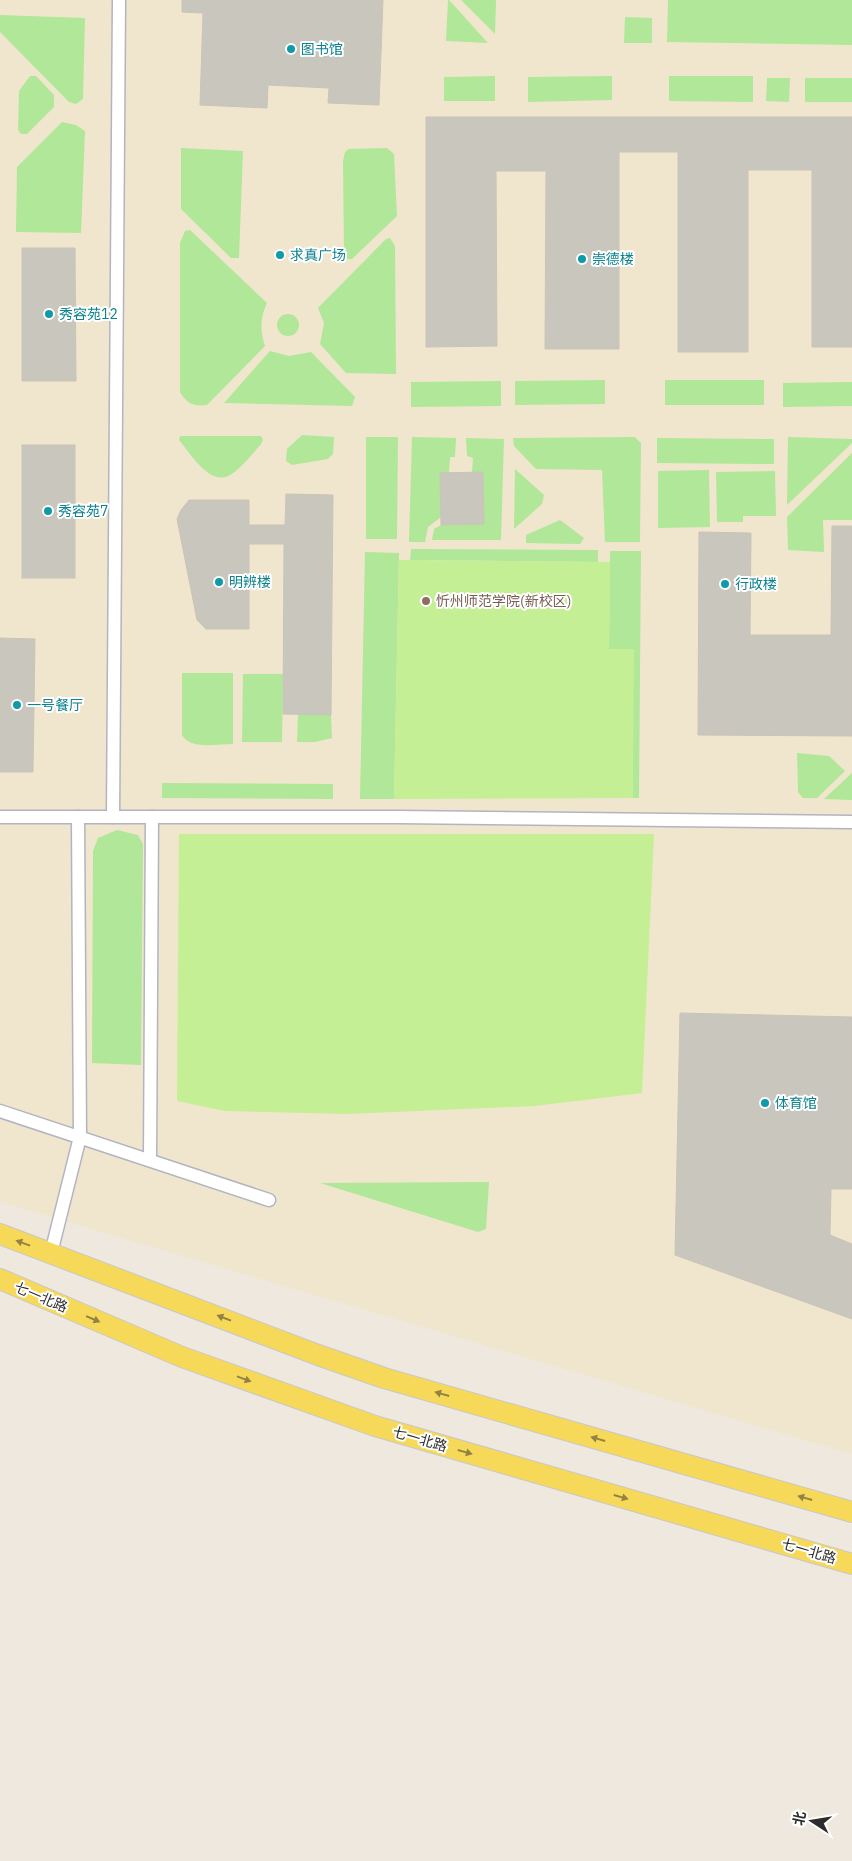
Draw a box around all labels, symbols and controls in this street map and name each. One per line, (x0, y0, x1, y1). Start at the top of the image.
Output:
place label: 图书馆 (301, 40, 343, 58)
marker: 图书馆 (285, 43, 297, 55)
place label: 求真广场 (290, 246, 346, 264)
marker: 求真广场 (274, 249, 286, 261)
place label: 崇德楼 (592, 250, 634, 268)
marker: 崇德楼 (576, 253, 588, 265)
place label: 秀容苑12 (59, 305, 118, 323)
marker: 秀容苑12 (43, 308, 55, 320)
place label: 秀容苑7 (58, 502, 108, 520)
marker: 秀容苑7 (42, 505, 54, 517)
place label: 明辨楼 (229, 573, 271, 591)
place label: 行政楼 (735, 575, 777, 593)
marker: 明辨楼 (213, 576, 225, 588)
marker: 行政楼 (719, 578, 731, 590)
place label: 忻州师范学院(新校区) (436, 592, 571, 610)
marker: 忻州师范学院(新校区) (420, 595, 432, 607)
place label: 一号餐厅 (27, 696, 83, 714)
marker: 一号餐厅 (11, 699, 23, 711)
place label: 体育馆 (775, 1094, 817, 1112)
marker: 体育馆 (759, 1097, 771, 1109)
one-way arrow (15, 1239, 30, 1247)
street label: 七一北路 (12, 1278, 70, 1316)
one-way arrow (217, 1314, 231, 1322)
one-way arrow (86, 1315, 100, 1323)
one-way arrow (237, 1375, 252, 1383)
one-way arrow (435, 1390, 450, 1398)
street label: 七一北路 (391, 1423, 449, 1455)
one-way arrow (591, 1435, 606, 1443)
one-way arrow (457, 1448, 472, 1456)
one-way arrow (613, 1493, 628, 1501)
one-way arrow (798, 1494, 813, 1502)
street label: 七一北路 (780, 1535, 838, 1567)
north arrow (787, 1796, 837, 1846)
text: 北 (789, 1810, 810, 1827)

